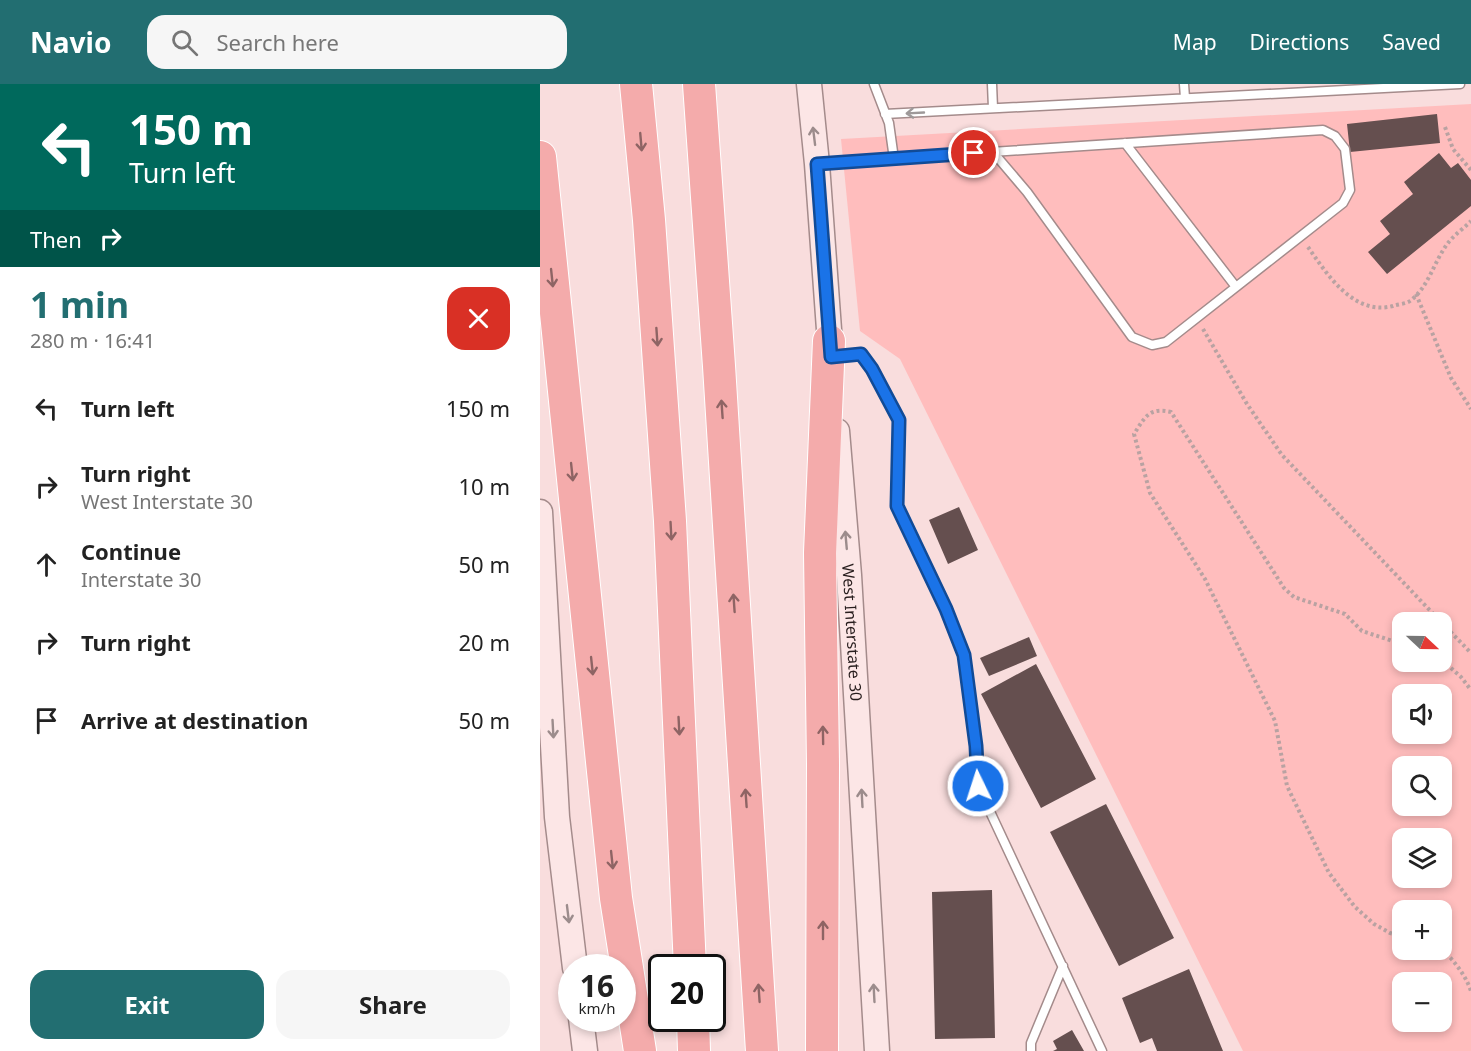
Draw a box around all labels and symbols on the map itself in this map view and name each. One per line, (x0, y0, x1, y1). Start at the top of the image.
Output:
one-way arrow (905, 107, 925, 118)
one-way arrow (808, 126, 819, 146)
pin (948, 127, 999, 178)
one-way arrow (636, 132, 647, 152)
one-way arrow (547, 267, 558, 287)
one-way arrow (652, 326, 663, 346)
one-way arrow (716, 399, 727, 419)
one-way arrow (567, 461, 578, 481)
one-way arrow (665, 521, 676, 541)
one-way arrow (840, 531, 851, 551)
street label: West Interstate 30 (837, 563, 867, 702)
one-way arrow (729, 594, 740, 614)
north arrow (1392, 612, 1452, 672)
one-way arrow (587, 655, 598, 675)
one-way arrow (674, 715, 685, 735)
one-way arrow (547, 719, 558, 739)
one-way arrow (817, 725, 829, 745)
position arrow (946, 754, 1010, 818)
one-way arrow (857, 788, 868, 808)
one-way arrow (741, 789, 752, 808)
one-way arrow (607, 849, 618, 869)
one-way arrow (563, 904, 574, 923)
one-way arrow (817, 920, 829, 940)
speed limit sign: 20 (648, 954, 726, 1032)
one-way arrow (753, 983, 764, 1003)
one-way arrow (868, 983, 879, 1003)

